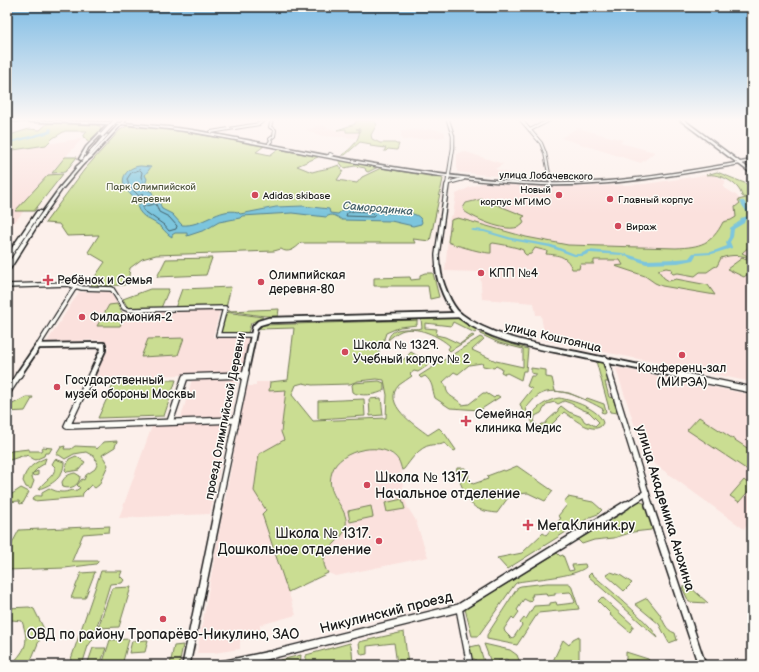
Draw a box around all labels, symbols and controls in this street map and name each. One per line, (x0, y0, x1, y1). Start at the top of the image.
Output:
street label: улица Лобачевского (499, 169, 593, 183)
park label: Парк Олимпийской деревни (106, 181, 196, 205)
place label: Новый корпус МГИМО (480, 184, 551, 208)
marker: Adidas skibase (250, 190, 260, 200)
place label: Adidas skibase (263, 190, 330, 202)
marker: Новый корпус МГИМО (554, 190, 564, 200)
marker: Главный корпус (605, 194, 615, 204)
place label: Главный корпус (618, 194, 693, 206)
water label: Самородинка (342, 199, 414, 218)
marker: Вираж (613, 221, 623, 231)
place label: Вираж (626, 221, 656, 233)
place label: КПП №4 (489, 266, 539, 281)
place label: Олимпийская деревня-80 (269, 268, 346, 297)
marker: КПП №4 (476, 268, 486, 278)
place label: Ребёнок и Семья (57, 273, 153, 288)
marker: Ребёнок и Семья (42, 274, 54, 286)
marker: Олимпийская деревня-80 (256, 277, 266, 287)
place label: Филармония-2 (90, 310, 172, 325)
marker: Филармония-2 (77, 312, 87, 322)
street label: улица Коштоянца (503, 319, 603, 356)
street label: проезд Олимпийской Деревни (202, 331, 249, 501)
place label: Школа № 1329. Учебный корпус № 2 (353, 338, 470, 367)
marker: Школа № 1329. Учебный корпус № 2 (340, 347, 350, 357)
marker: Конференц-зал (МИРЭА) (677, 350, 687, 360)
place label: Конференц-зал (МИРЭА) (638, 361, 727, 390)
place label: Государственный музей обороны Москвы (65, 373, 195, 402)
marker: Государственный музей обороны Москвы (52, 382, 62, 392)
place label: Семейная клиника Медис (475, 407, 562, 436)
marker: Семейная клиника Медис (460, 415, 472, 427)
street label: улица Академика Анохина (632, 423, 699, 594)
place label: Школа № 1317. Начальное отделение (375, 469, 520, 502)
marker: Школа № 1317. Начальное отделение (362, 480, 372, 490)
place label: МегаКлиник.ру (537, 517, 636, 534)
marker: МегаКлиник.ру (522, 519, 534, 531)
place label: Школа № 1317. Дошкольное отделение (218, 525, 371, 558)
marker: Школа № 1317. Дошкольное отделение (374, 536, 384, 546)
street label: Никулинский проезд (318, 588, 455, 637)
marker: ОВД по району Тропарёво-Никулино, ЗАО (158, 614, 168, 624)
place label: ОВД по району Тропарёво-Никулино, ЗАО (27, 626, 299, 643)

